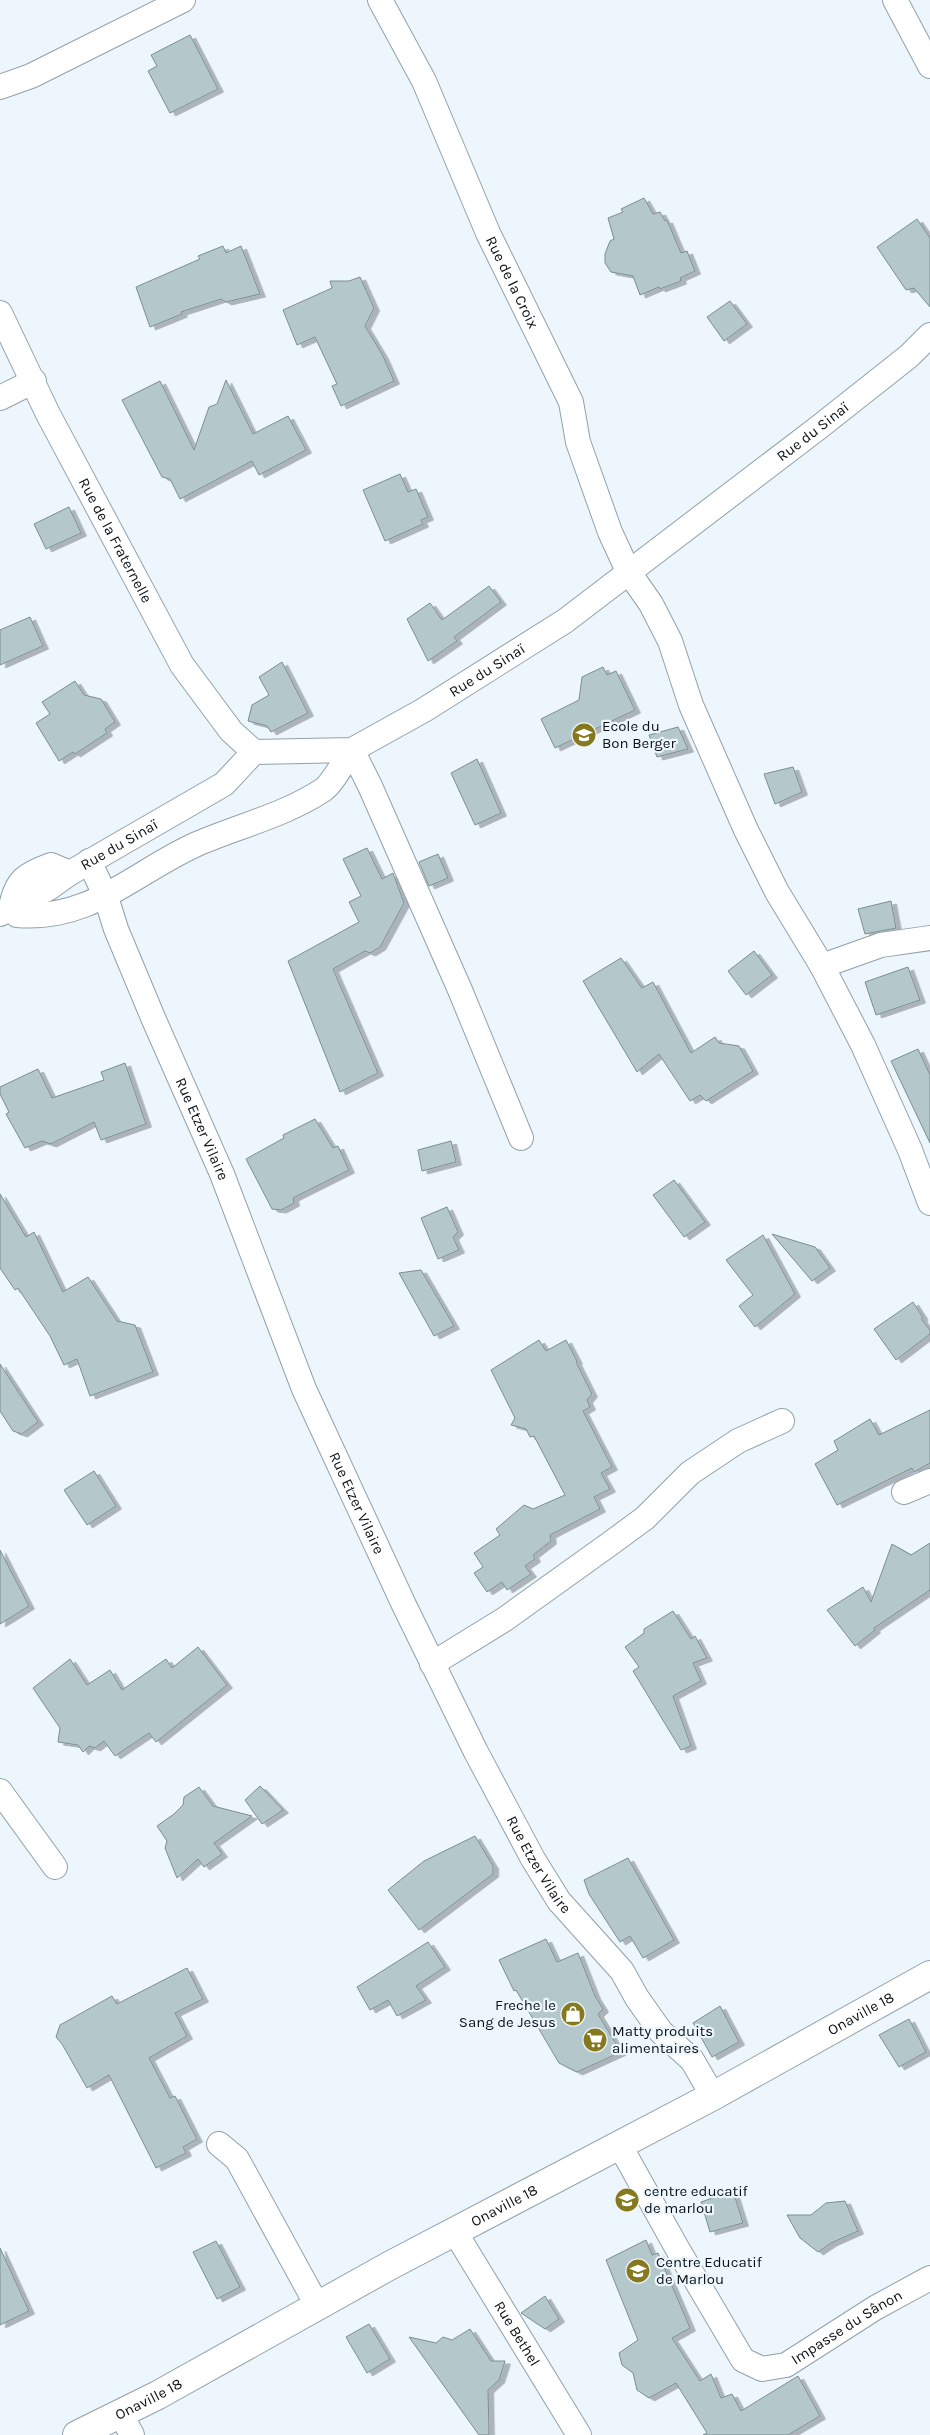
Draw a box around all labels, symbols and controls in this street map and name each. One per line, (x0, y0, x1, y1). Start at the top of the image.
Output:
street label: Rue de la Croix (482, 233, 543, 332)
street label: Rue du Sinaï (773, 398, 853, 465)
street label: Rue de la Fraternelle (75, 475, 156, 606)
street label: Rue du Sinaï (446, 639, 529, 701)
place label: Ecole du Bon Berger (602, 717, 677, 752)
school or university icon: Ecole du Bon Berger (571, 722, 597, 748)
street label: Rue du Sinaï (77, 815, 161, 874)
street label: Rue Etzer Vilaire (172, 1075, 233, 1183)
street label: Rue Etzer Vilaire (325, 1449, 388, 1557)
street label: Rue Etzer Vilaire (503, 1813, 575, 1917)
street label: Onaville 18 (825, 1988, 897, 2039)
place label: Freche le Sang de Jesus (459, 1996, 556, 2031)
shop icon: Freche le Sang de Jesus (560, 2001, 586, 2027)
place label: Matty produits alimentaires (612, 2022, 713, 2057)
supermarket icon: Matty produits alimentaires (582, 2027, 608, 2053)
street label: Onaville 18 (468, 2181, 541, 2230)
place label: centre educatif de marlou (644, 2182, 749, 2217)
school or university icon: centre educatif de marlou (614, 2187, 640, 2213)
place label: Centre Educatif de Marlou (656, 2253, 763, 2288)
school or university icon: Centre Educatif de Marlou (625, 2258, 651, 2284)
street label: Impasse du Sânon (788, 2286, 905, 2368)
street label: Rue Bethel (490, 2298, 544, 2369)
street label: Onaville 18 (112, 2374, 185, 2424)

